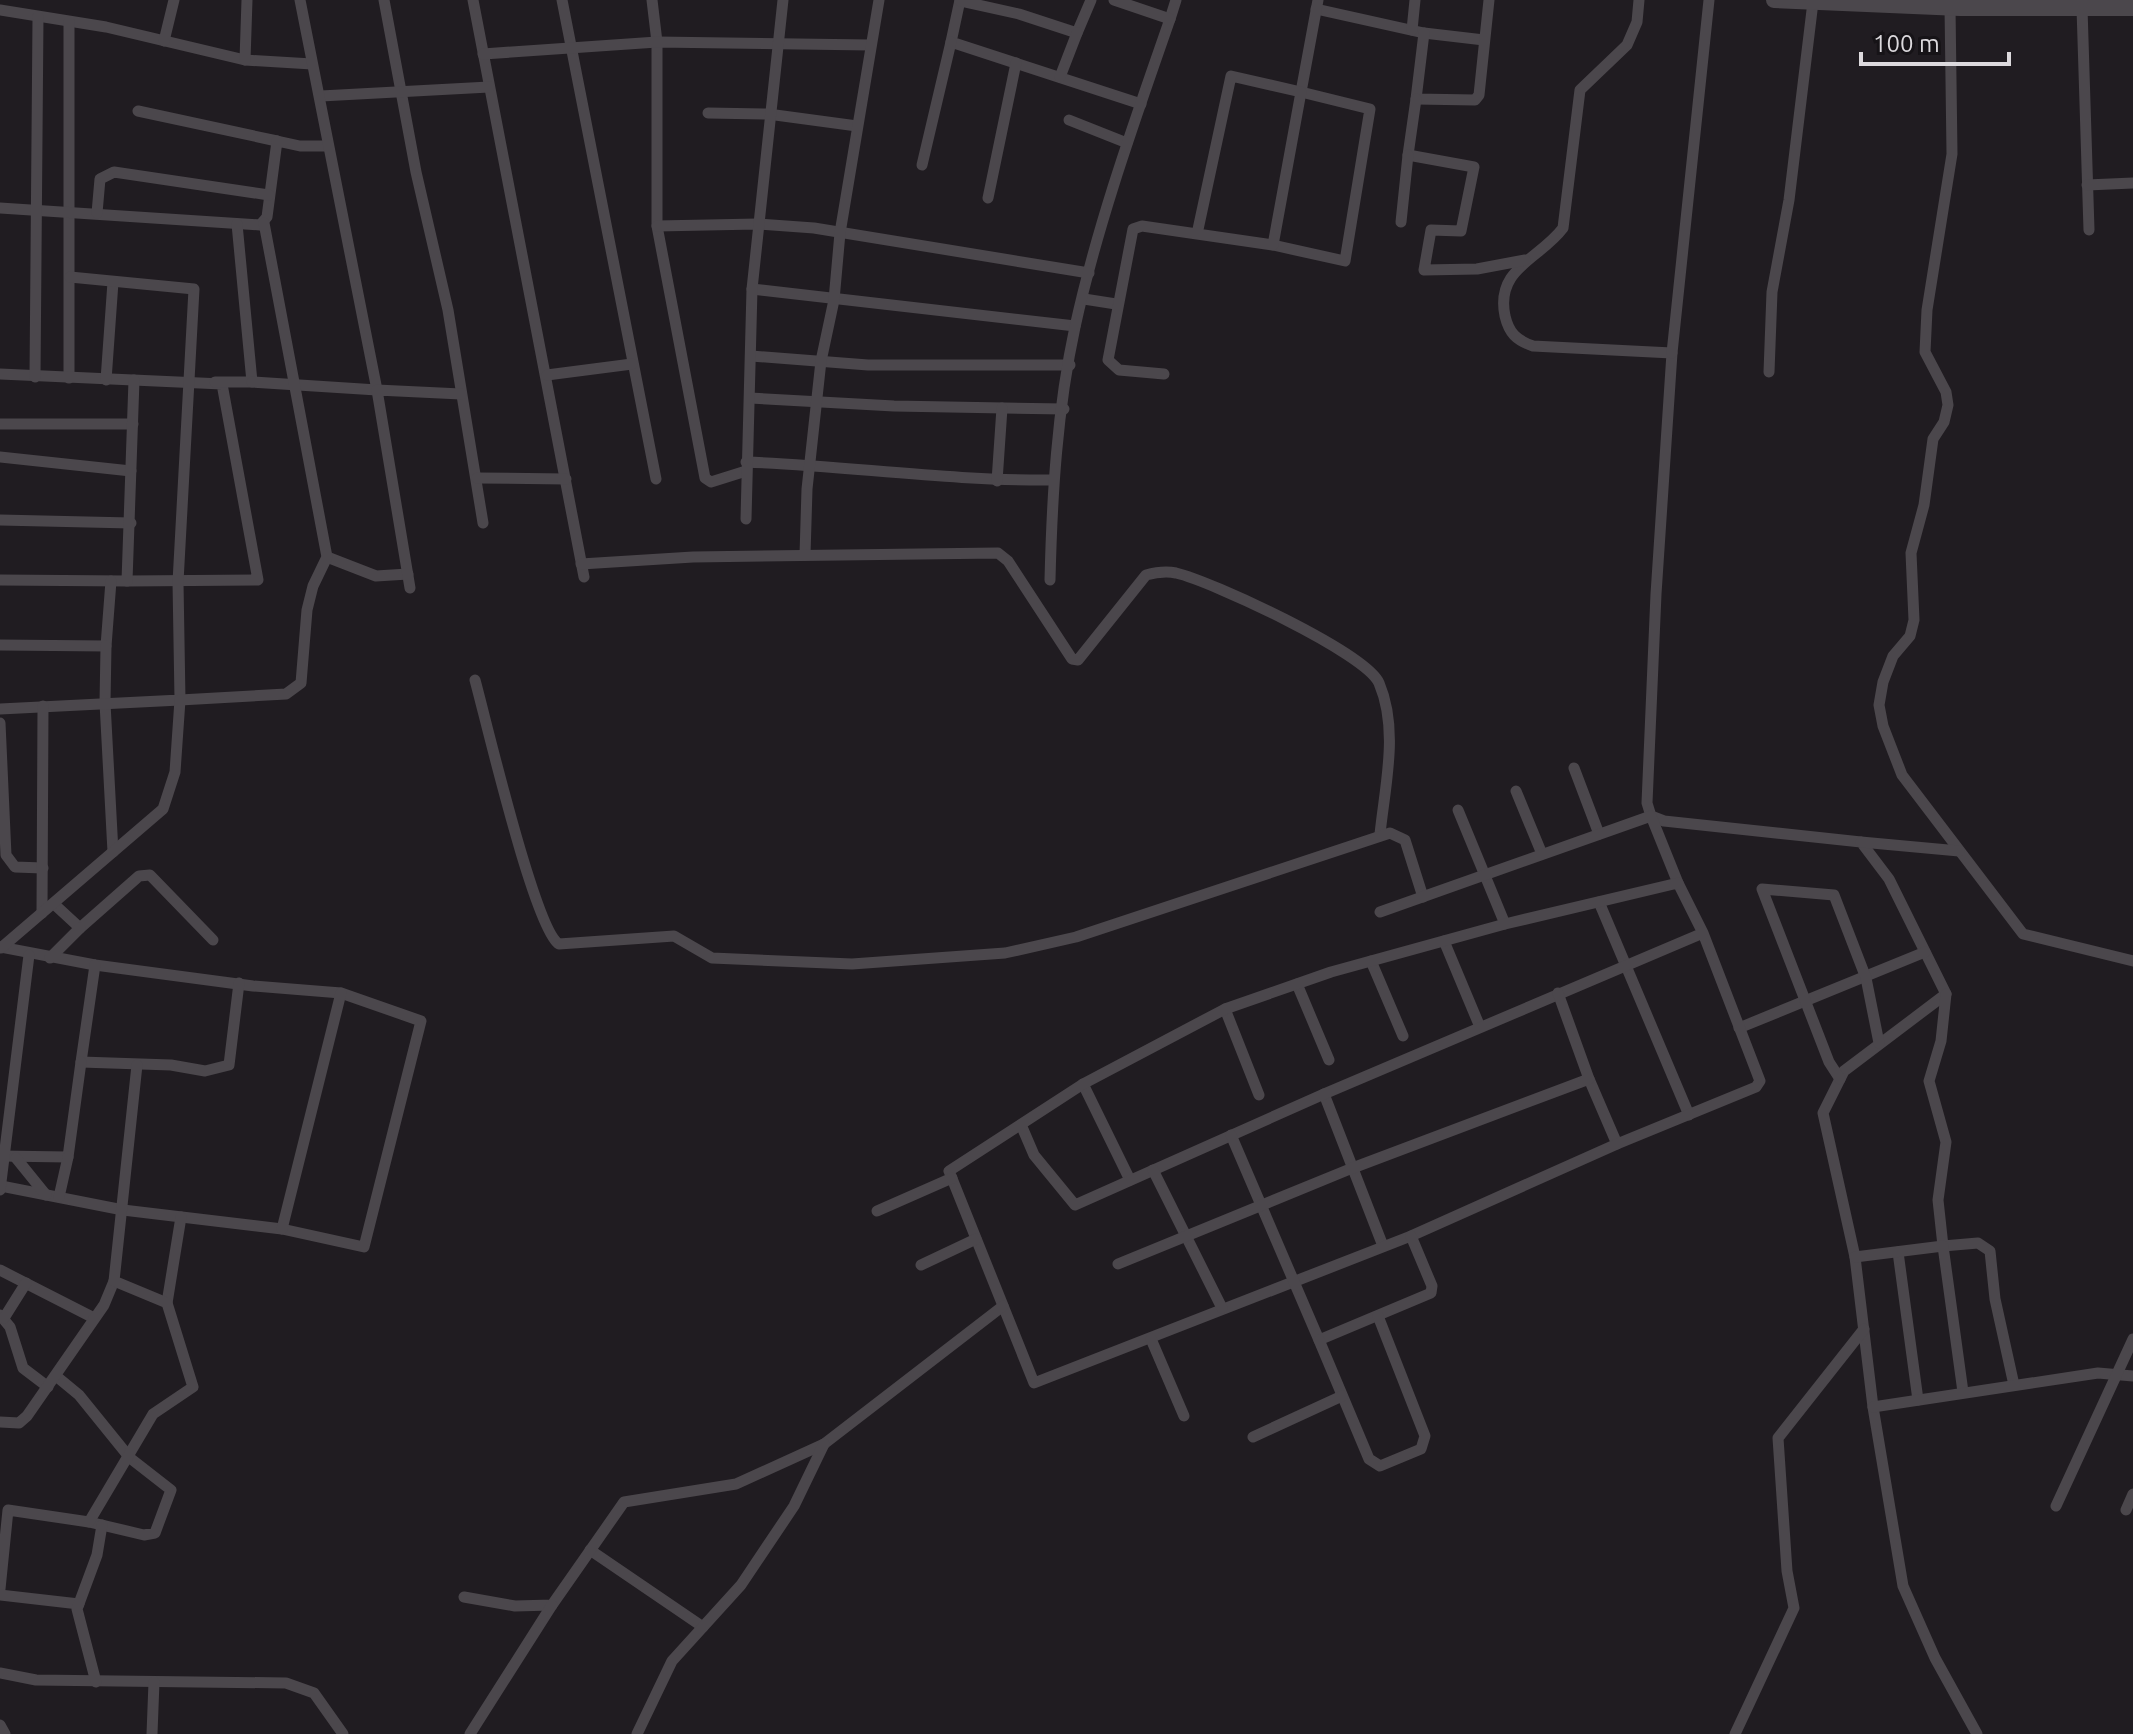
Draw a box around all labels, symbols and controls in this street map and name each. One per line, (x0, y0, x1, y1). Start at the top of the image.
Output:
scale bar (1861, 16, 2009, 66)
text: 100 m (1873, 30, 1940, 57)

